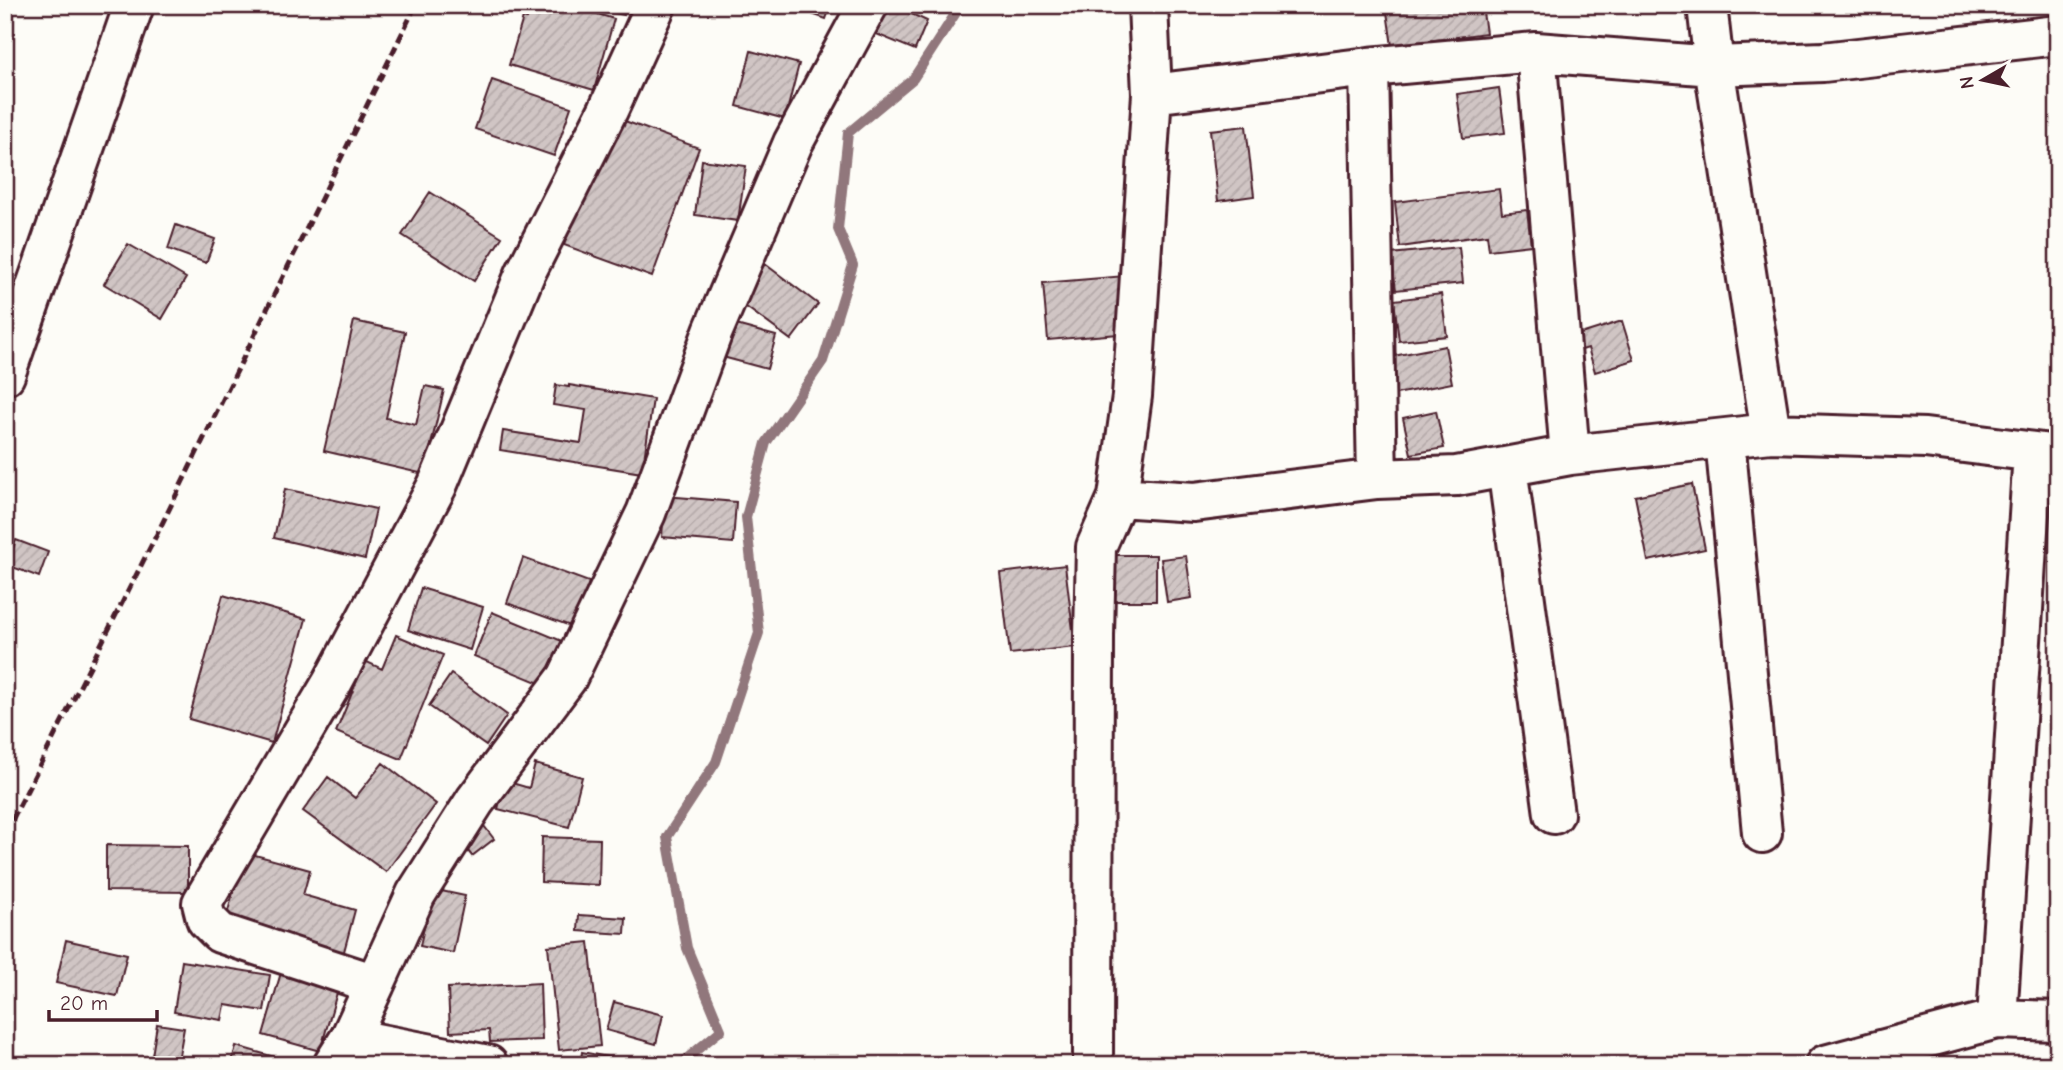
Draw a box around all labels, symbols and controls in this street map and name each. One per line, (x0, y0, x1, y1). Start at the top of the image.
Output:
north arrow (1948, 46, 2018, 116)
text: N (1955, 75, 1979, 90)
scale bar (49, 979, 158, 1023)
text: 20 m (60, 991, 108, 1015)

